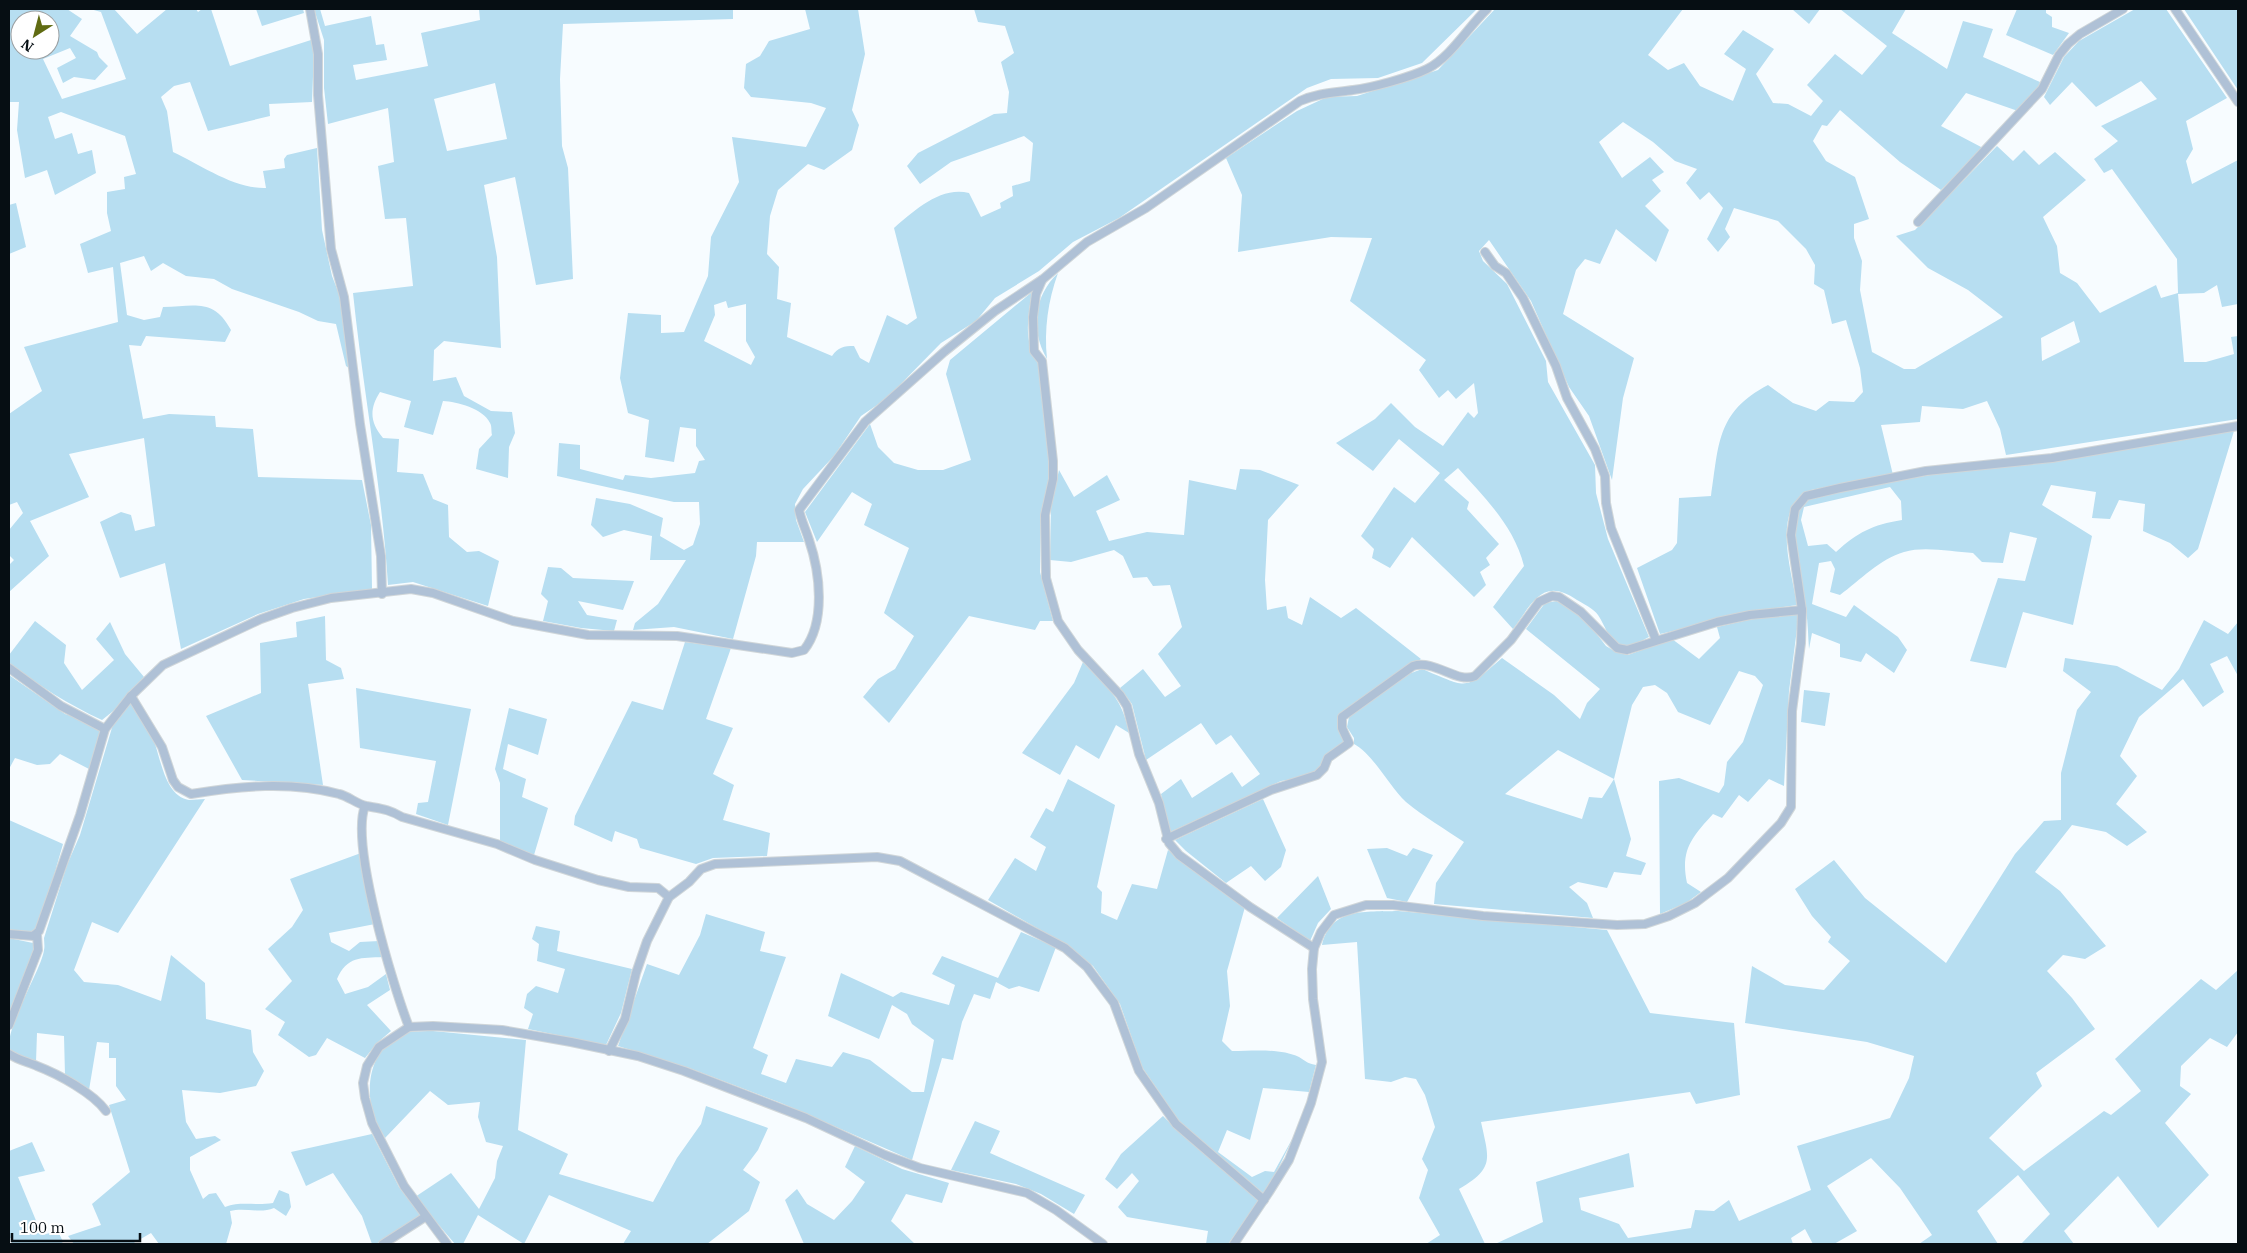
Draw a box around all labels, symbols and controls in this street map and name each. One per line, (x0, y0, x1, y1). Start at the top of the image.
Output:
north arrow (10, 10, 60, 60)
text: N (18, 35, 37, 56)
scale bar (12, 1210, 140, 1242)
text: 100 m (20, 1218, 65, 1237)

